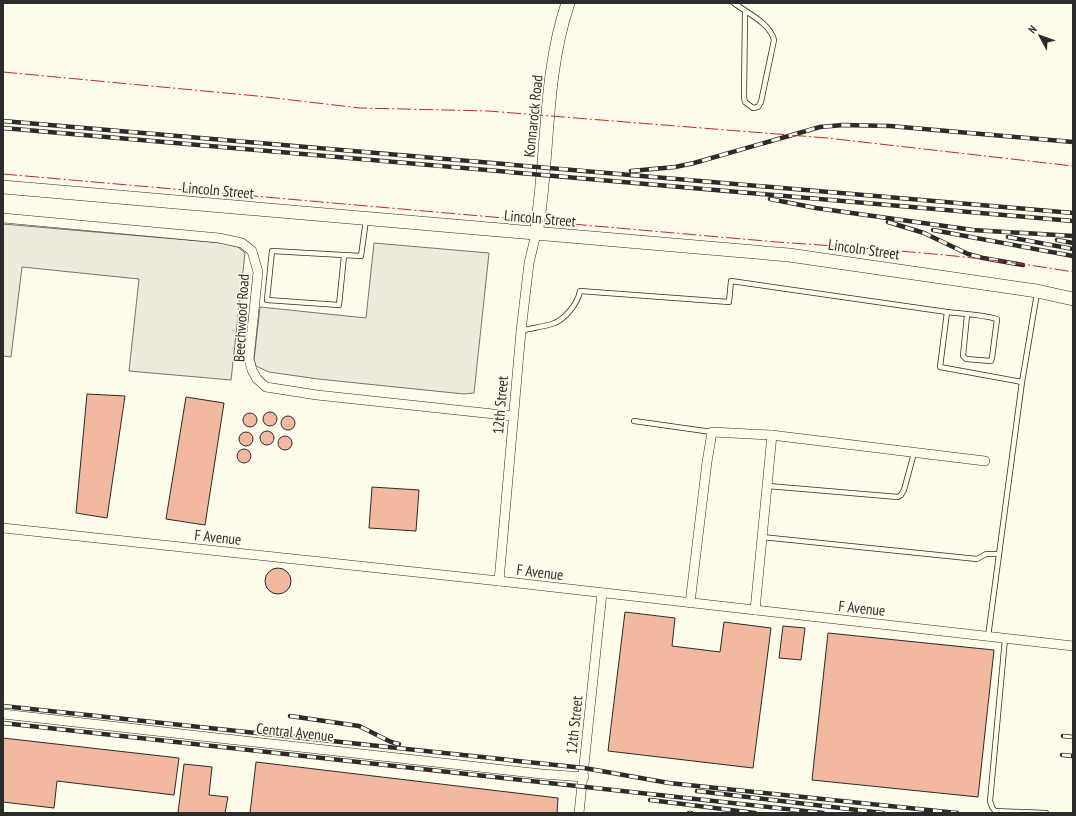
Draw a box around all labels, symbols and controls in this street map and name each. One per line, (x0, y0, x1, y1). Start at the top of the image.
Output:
north arrow (1020, 16, 1060, 56)
text: N (1025, 23, 1040, 36)
street label: Konnarock Road (519, 74, 547, 158)
street label: Lincoln Street (181, 177, 255, 203)
street label: Lincoln Street (503, 205, 577, 231)
street label: Lincoln Street (827, 235, 901, 263)
street label: Beechwood Road (229, 274, 253, 362)
street label: 12th Street (488, 375, 512, 435)
street label: F Avenue (194, 525, 242, 549)
street label: F Avenue (516, 560, 564, 584)
street label: F Avenue (838, 596, 886, 620)
street label: 12th Street (561, 695, 587, 755)
street label: Central Avenue (255, 718, 335, 746)

